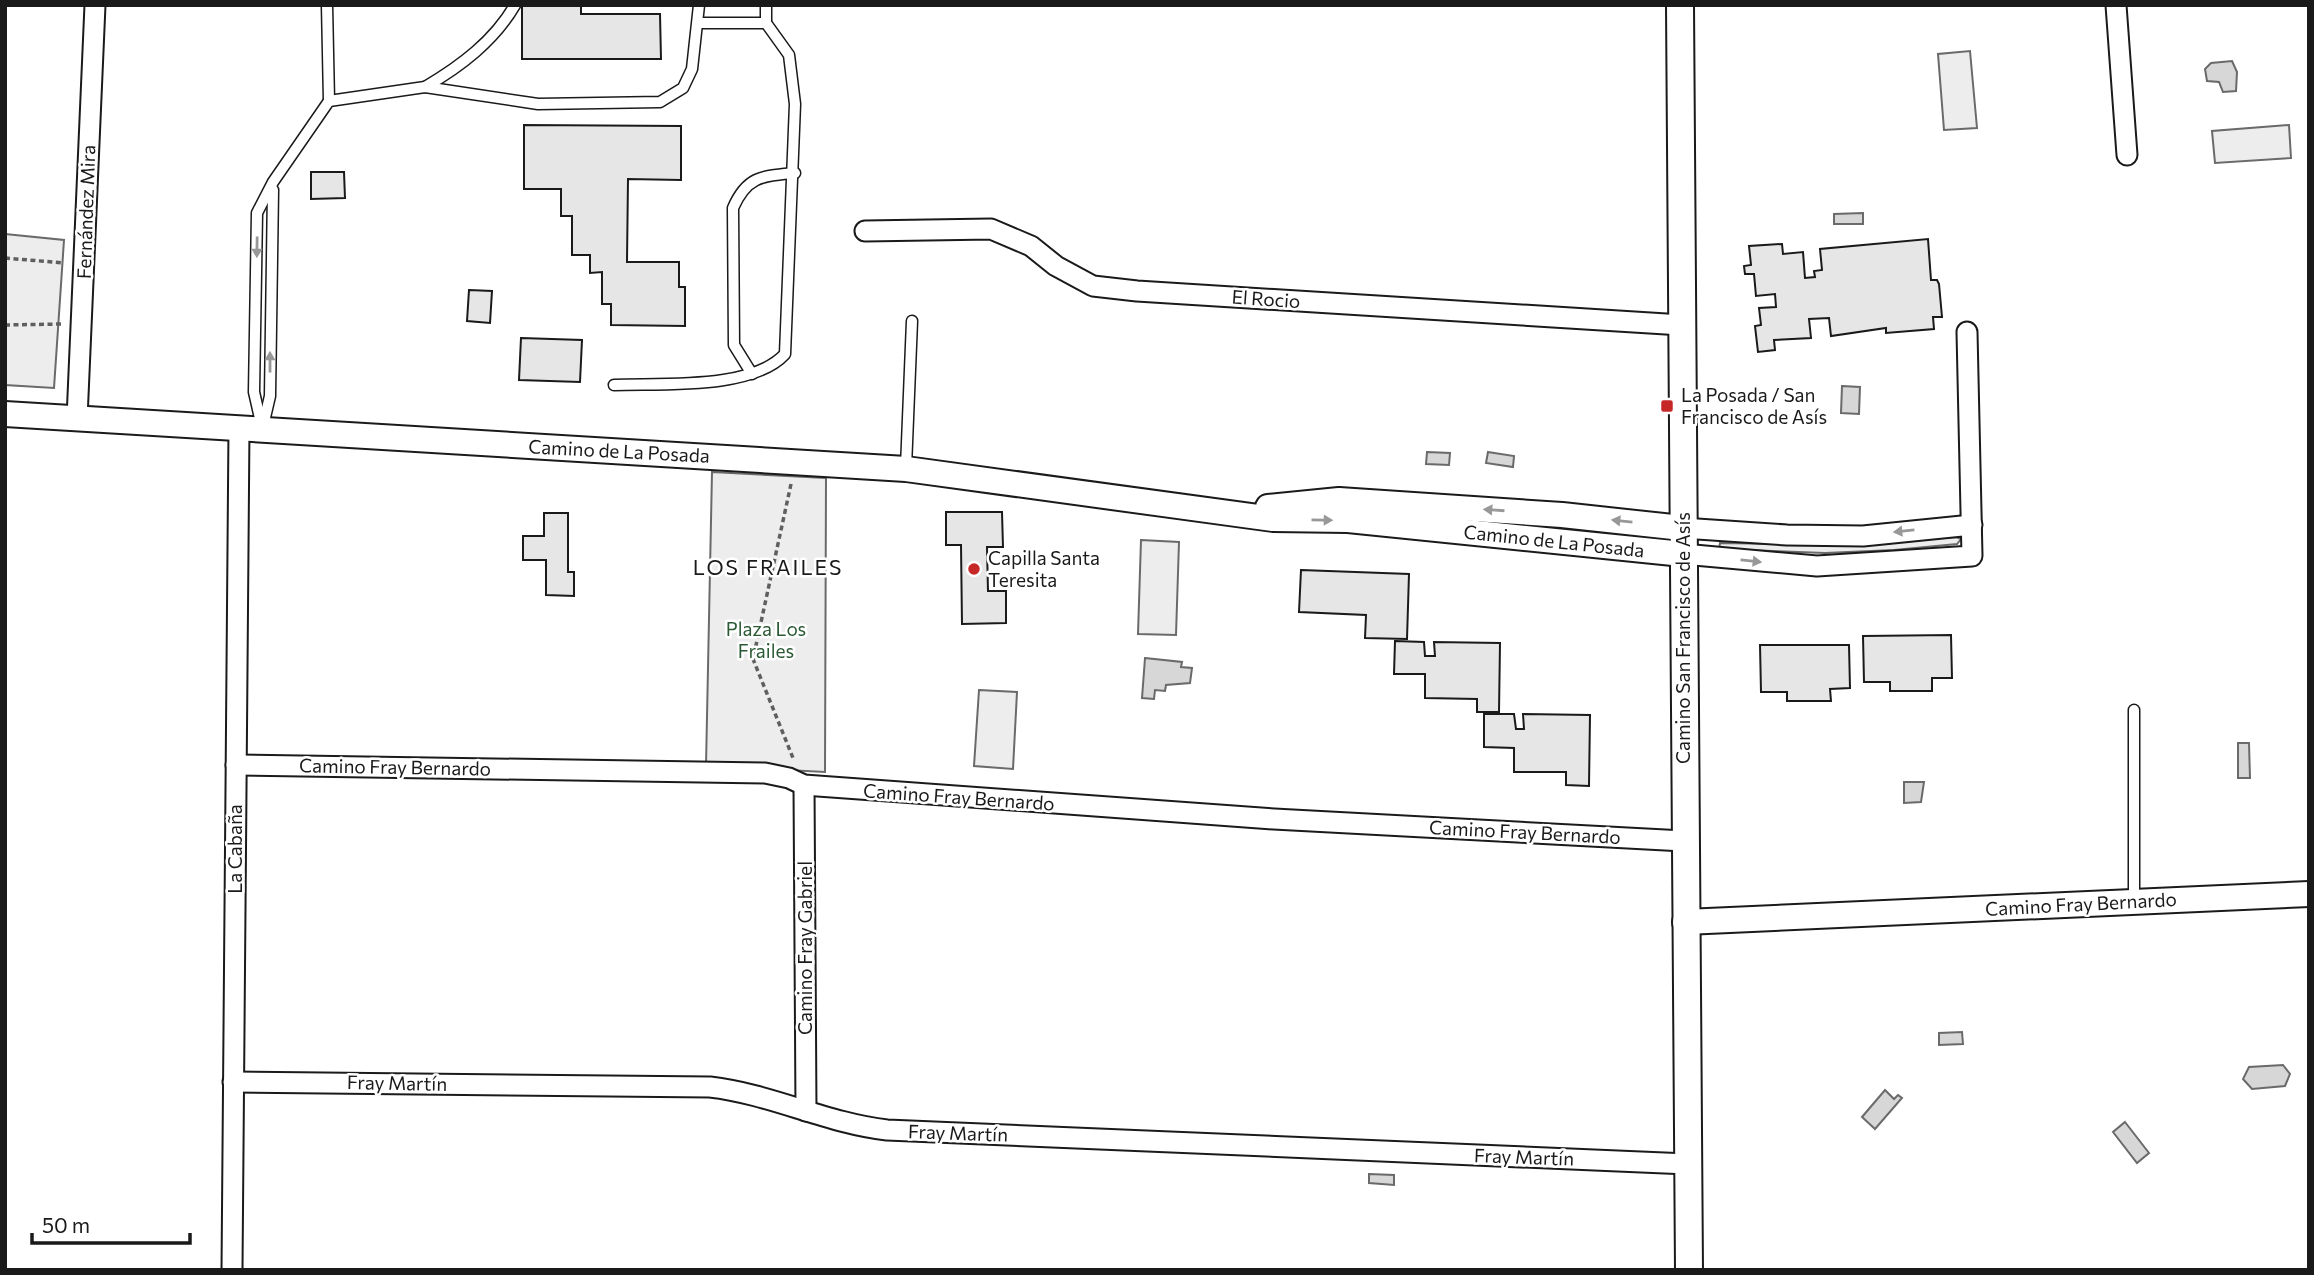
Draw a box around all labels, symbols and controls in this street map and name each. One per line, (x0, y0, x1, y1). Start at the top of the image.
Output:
street label: Fernández Mira (72, 145, 99, 279)
one-way arrow (251, 236, 263, 258)
street label: El Rocio (1231, 285, 1301, 312)
one-way arrow (264, 351, 276, 373)
place label: La Posada / San Francisco de Asís (1681, 383, 1827, 428)
marker: La Posada / San Francisco de Asís (1659, 398, 1675, 414)
street label: Camino de La Posada (528, 434, 710, 467)
one-way arrow (1483, 504, 1505, 515)
street label: Camino San Francisco de Asís (1671, 512, 1694, 764)
one-way arrow (1312, 514, 1334, 526)
one-way arrow (1611, 516, 1633, 527)
street label: Camino de La Posada (1463, 520, 1646, 561)
one-way arrow (1893, 526, 1915, 537)
place label: Capilla Santa Teresita (988, 546, 1100, 591)
district label: LOS FRAILES (693, 554, 843, 579)
one-way arrow (1740, 555, 1762, 566)
marker: Capilla Santa Teresita (966, 561, 982, 577)
park label: Plaza Los Frailes (726, 617, 806, 662)
street label: Camino Fray Bernardo (299, 753, 491, 780)
street label: Camino Fray Bernardo (863, 778, 1056, 815)
street label: La Cabaña (223, 804, 246, 894)
street label: Camino Fray Bernardo (1429, 815, 1621, 848)
street label: Camino Fray Gabriel (793, 861, 816, 1035)
street label: Camino Fray Bernardo (1985, 887, 2177, 920)
street label: Fray Martín (347, 1070, 447, 1095)
street label: Fray Martín (907, 1119, 1009, 1146)
street label: Fray Martín (1473, 1143, 1575, 1170)
scale bar (32, 1202, 189, 1246)
text: 50 m (42, 1212, 90, 1237)

